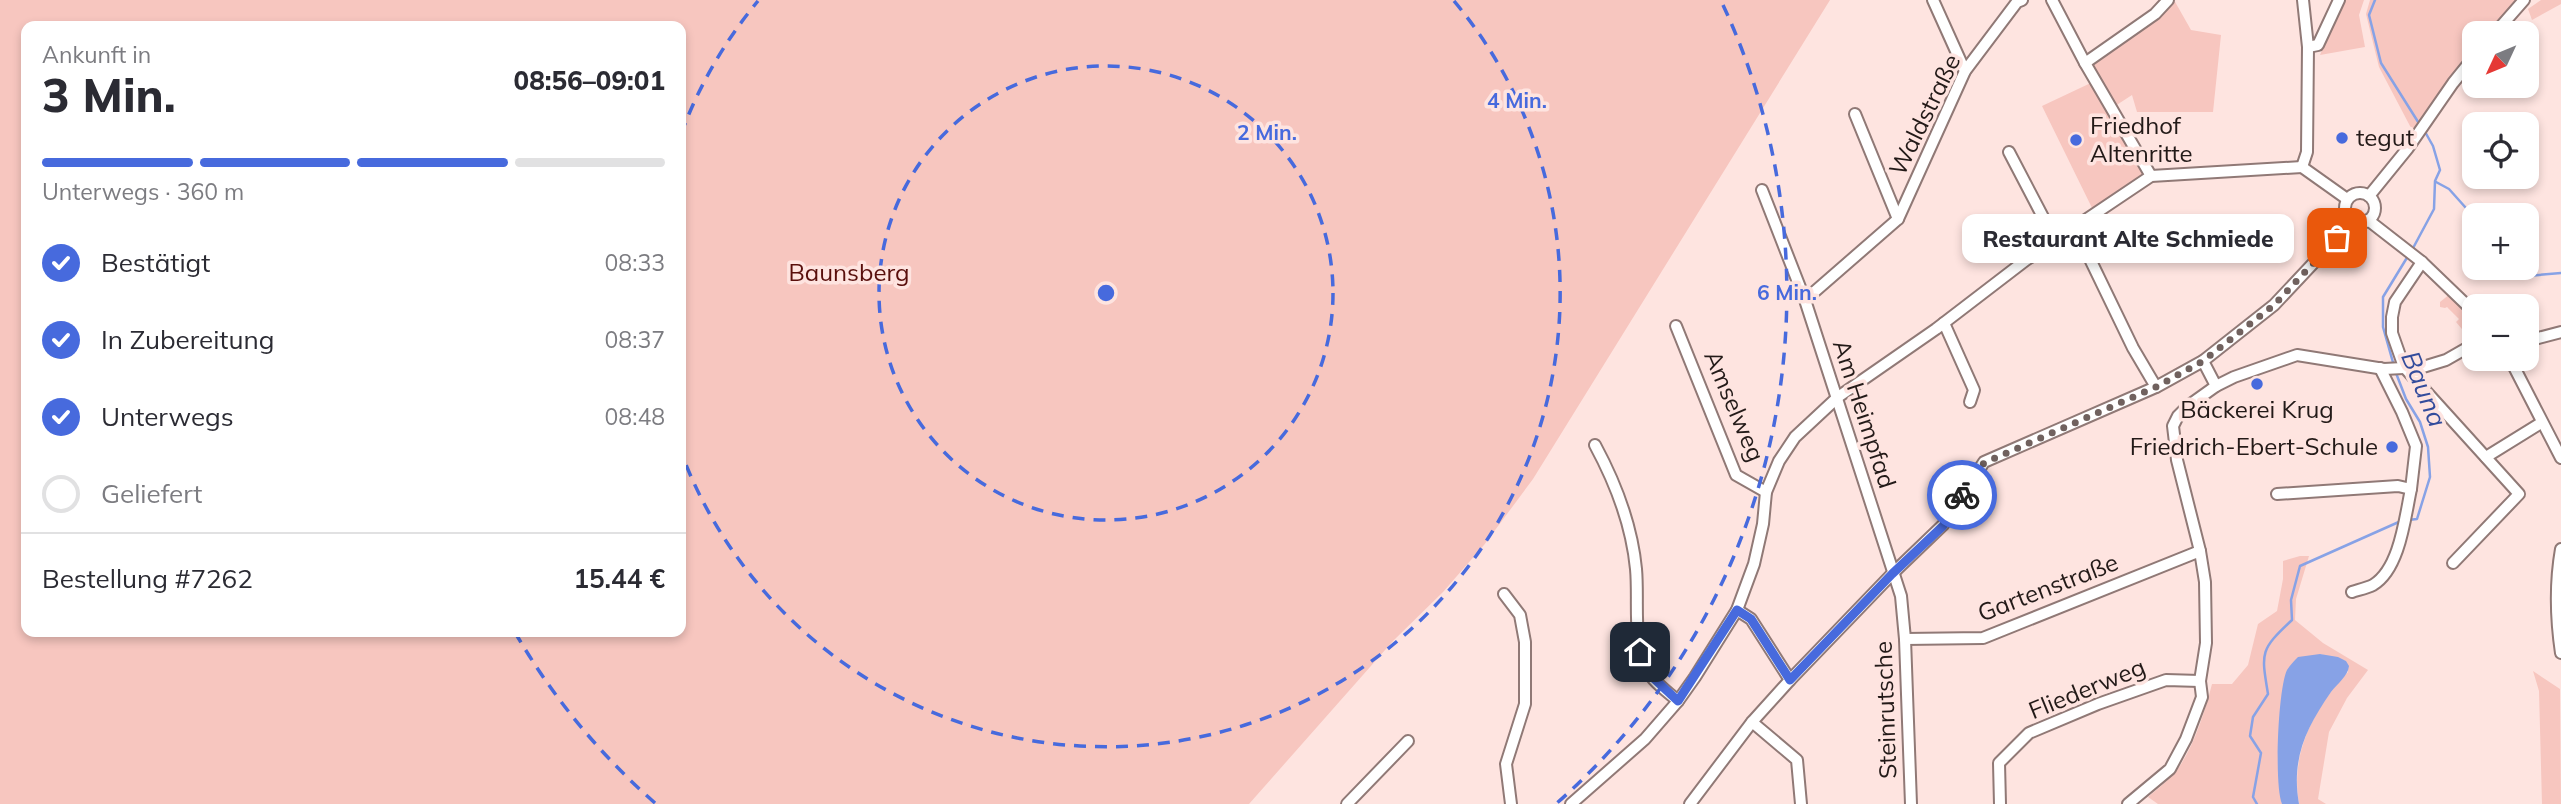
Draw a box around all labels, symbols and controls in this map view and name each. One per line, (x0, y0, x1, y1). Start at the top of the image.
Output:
north arrow (2462, 21, 2539, 98)
map controls (2462, 21, 2539, 371)
text: Ankunft in (42, 40, 151, 69)
street label: Waldstraße (1882, 49, 1966, 180)
text: 08:56–09:01 (514, 64, 665, 97)
text: 3 Min. (42, 66, 176, 124)
text: 4 Min. (1487, 87, 1547, 113)
place label: Friedhof Altenritte (2090, 110, 2193, 168)
button: locate (2462, 112, 2539, 189)
text: 2 Min. (1237, 119, 1297, 145)
place label: tegut (2356, 122, 2414, 152)
marker: tegut (2334, 130, 2350, 146)
marker: Friedhof Altenritte (2068, 132, 2084, 148)
text: Unterwegs · 360 m (42, 177, 244, 206)
button: + (2462, 203, 2539, 280)
pin (2307, 208, 2367, 268)
callout: Restaurant Alte Schmiede (1962, 214, 2295, 262)
icon: bag (2318, 219, 2356, 257)
text: Restaurant Alte Schmiede (1982, 224, 2274, 253)
icon: check (42, 244, 80, 282)
text: Bestätigt (101, 246, 210, 279)
text: 08:33 (605, 248, 665, 277)
park label: Baunsberg (788, 257, 910, 287)
text: 6 Min. (1757, 279, 1817, 305)
centre of rings (1094, 281, 1118, 305)
button: − (2462, 294, 2539, 371)
icon: check (42, 321, 80, 359)
text: In Zubereitung (101, 323, 274, 356)
text: 08:37 (605, 325, 665, 354)
street label: Am Heimpfad (1827, 336, 1903, 492)
street label: Amselweg (1698, 346, 1772, 466)
water label: Bauna (2394, 346, 2455, 432)
marker: Bäckerei Krug (2249, 376, 2265, 392)
place label: Bäckerei Krug (2180, 394, 2334, 424)
icon: check (42, 398, 80, 436)
text: Unterwegs (101, 400, 234, 433)
text: 08:48 (605, 402, 665, 431)
place label: Friedrich-Ebert-Schule (2130, 431, 2378, 461)
marker: Friedrich-Ebert-Schule (2384, 439, 2400, 455)
courier (1927, 460, 1997, 530)
icon: bike (1943, 476, 1981, 514)
text: Geliefert (101, 477, 202, 510)
street label: Gartenstraße (1973, 547, 2122, 628)
text: Bestellung #7262 (42, 562, 253, 595)
text: 15.44 € (573, 562, 665, 595)
pin (1610, 622, 1670, 682)
icon: home (1621, 633, 1659, 671)
street label: Steinrutsche (1868, 641, 1902, 779)
street label: Fliederweg (2024, 651, 2149, 725)

